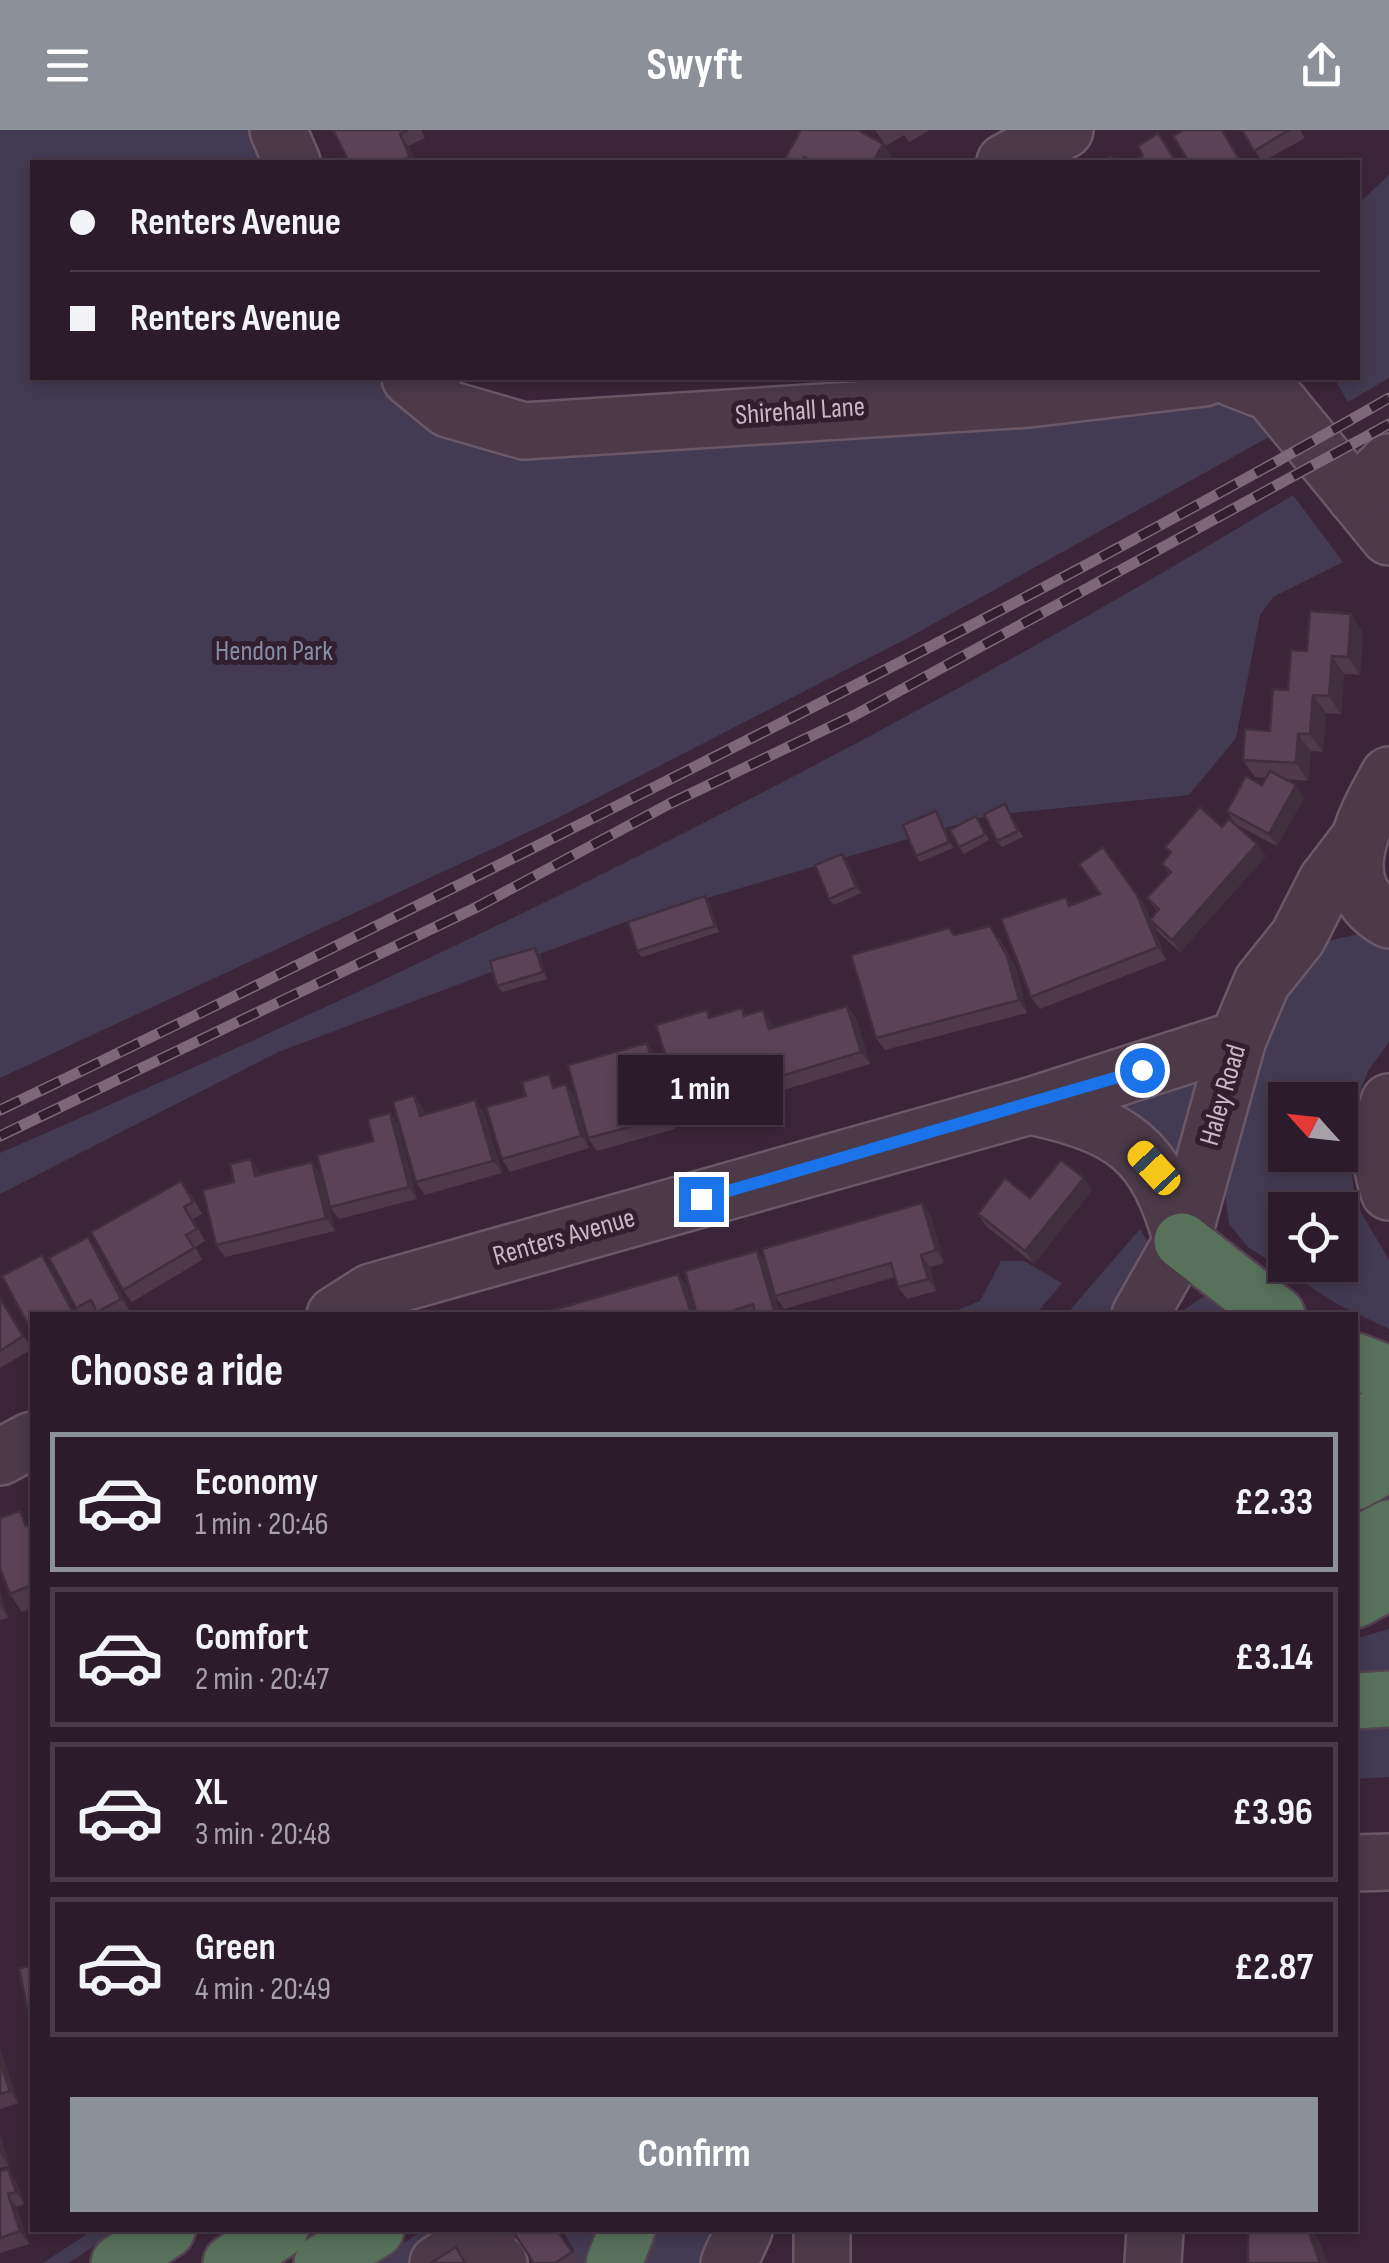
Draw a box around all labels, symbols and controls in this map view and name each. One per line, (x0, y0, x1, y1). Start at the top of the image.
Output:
icon: menu (40, 38, 95, 93)
text: Swyft (646, 38, 743, 93)
icon: share (1294, 38, 1349, 93)
text: Renters Avenue (130, 200, 341, 245)
text: Renters Avenue (130, 296, 341, 341)
street label: Shirehall Lane (734, 390, 866, 432)
park label: Hendon Park (215, 635, 333, 668)
street label: Haley Road (1193, 1041, 1253, 1149)
route start (1120, 1048, 1165, 1093)
callout: 1 min (618, 1054, 784, 1124)
text: 1 min (671, 1070, 730, 1109)
north arrow (1268, 1082, 1358, 1172)
map controls (1268, 1082, 1358, 1282)
car (1123, 1136, 1185, 1200)
route end (679, 1177, 724, 1222)
button: locate (1268, 1192, 1358, 1282)
street label: Renters Avenue (489, 1201, 639, 1273)
text: Choose a ride (70, 1344, 283, 1399)
icon: car (75, 1457, 165, 1547)
text: Economy (195, 1460, 318, 1505)
text: £2.33 (1234, 1480, 1313, 1525)
text: 1 min · 20:46 (195, 1505, 329, 1544)
icon: car (75, 1612, 165, 1702)
text: Comfort (195, 1615, 309, 1660)
text: £3.14 (1235, 1635, 1313, 1680)
text: 2 min · 20:47 (195, 1660, 329, 1699)
icon: car (75, 1767, 165, 1857)
text: XL (195, 1770, 228, 1815)
text: £3.96 (1232, 1790, 1313, 1835)
text: 3 min · 20:48 (195, 1815, 331, 1854)
icon: car (75, 1922, 165, 2012)
text: Green (195, 1925, 276, 1970)
text: £2.87 (1234, 1945, 1313, 1990)
text: 4 min · 20:49 (195, 1970, 331, 2009)
button: Confirm (70, 2097, 1318, 2212)

